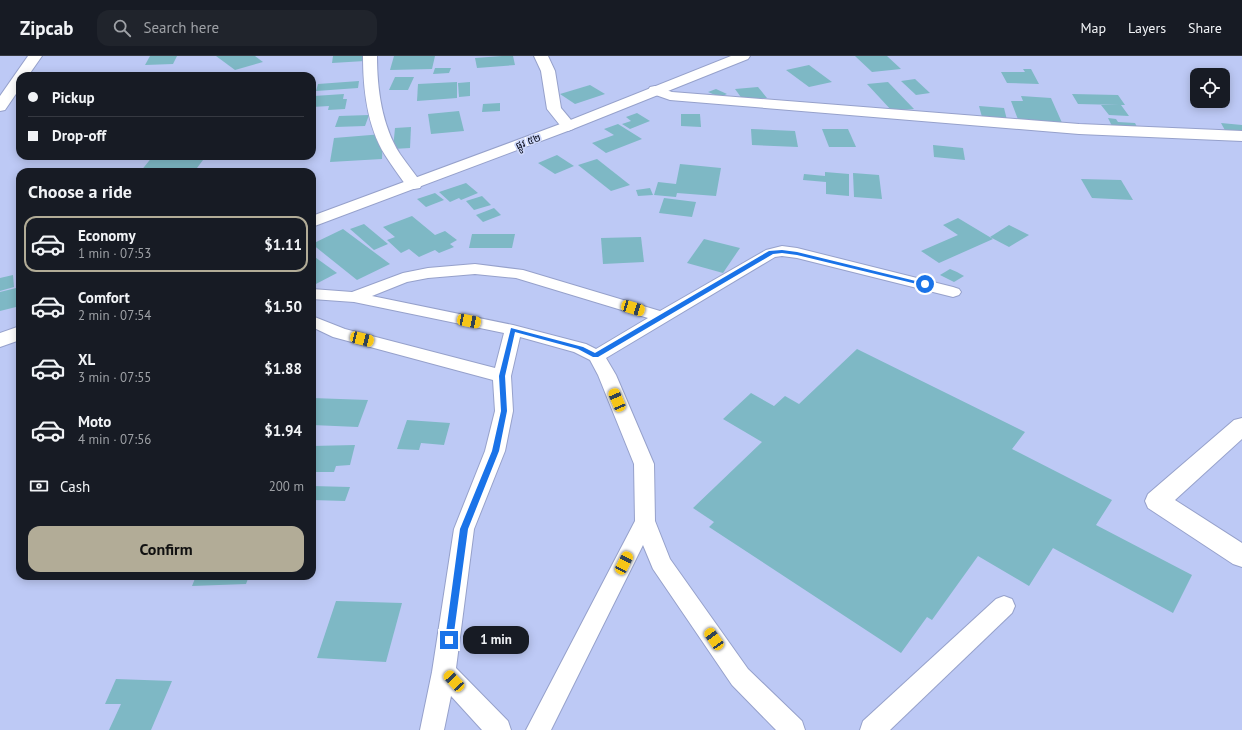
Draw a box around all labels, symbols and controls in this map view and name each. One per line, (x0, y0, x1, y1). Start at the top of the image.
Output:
search box (97, 10, 377, 46)
text: Zipcab (20, 16, 73, 40)
icon: search (111, 17, 133, 39)
text: Search here (143, 18, 219, 37)
text: Map (1080, 19, 1106, 37)
text: Layers (1128, 19, 1166, 37)
text: Share (1188, 19, 1222, 37)
map controls (1190, 68, 1230, 108)
button: locate (1190, 68, 1230, 108)
text: Pickup (52, 88, 95, 107)
text: Drop-off (52, 126, 106, 145)
street label: ផ្លូវ ៥២ (514, 131, 544, 155)
text: Choose a ride (28, 180, 132, 203)
icon: car (30, 226, 66, 262)
text: Economy (78, 226, 136, 245)
text: $1.11 (264, 235, 302, 254)
text: 1 min · 07:53 (78, 245, 151, 262)
route start (916, 275, 934, 293)
icon: car (30, 288, 66, 324)
text: Comfort (78, 288, 130, 307)
text: $1.50 (264, 297, 302, 316)
car (620, 299, 646, 317)
text: 2 min · 07:54 (78, 307, 151, 324)
car (456, 313, 482, 329)
car (349, 330, 375, 348)
icon: car (30, 350, 66, 386)
text: XL (78, 350, 95, 369)
text: $1.88 (264, 359, 302, 378)
text: 3 min · 07:55 (78, 369, 151, 386)
car (607, 387, 627, 413)
icon: car (30, 412, 66, 448)
text: Moto (78, 412, 111, 431)
text: $1.94 (264, 421, 302, 440)
text: 4 min · 07:56 (78, 431, 151, 448)
icon: cash (28, 475, 50, 497)
text: Cash (60, 477, 90, 496)
text: 200 m (269, 478, 304, 495)
button: Confirm (28, 526, 304, 572)
car (613, 550, 635, 576)
callout: 1 min (463, 626, 529, 654)
car (702, 626, 726, 652)
route end (440, 631, 458, 649)
text: 1 min (480, 631, 512, 648)
car (441, 668, 467, 694)

